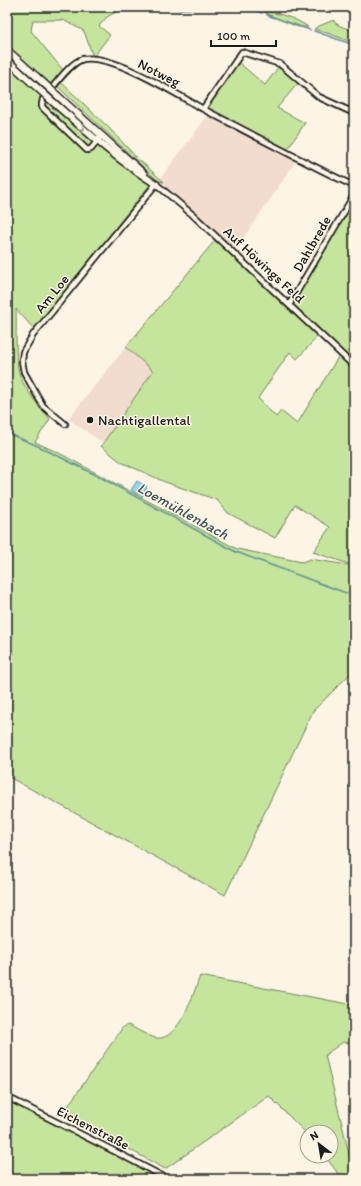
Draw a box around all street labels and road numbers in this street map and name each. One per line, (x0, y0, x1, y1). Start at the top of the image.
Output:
street label: Notweg (135, 55, 184, 91)
street label: Dahlbrede (289, 213, 335, 275)
street label: Auf Höwings Feld (220, 223, 308, 307)
street label: Am Loe (31, 271, 73, 317)
street label: Eichenstraße (54, 1102, 132, 1154)

